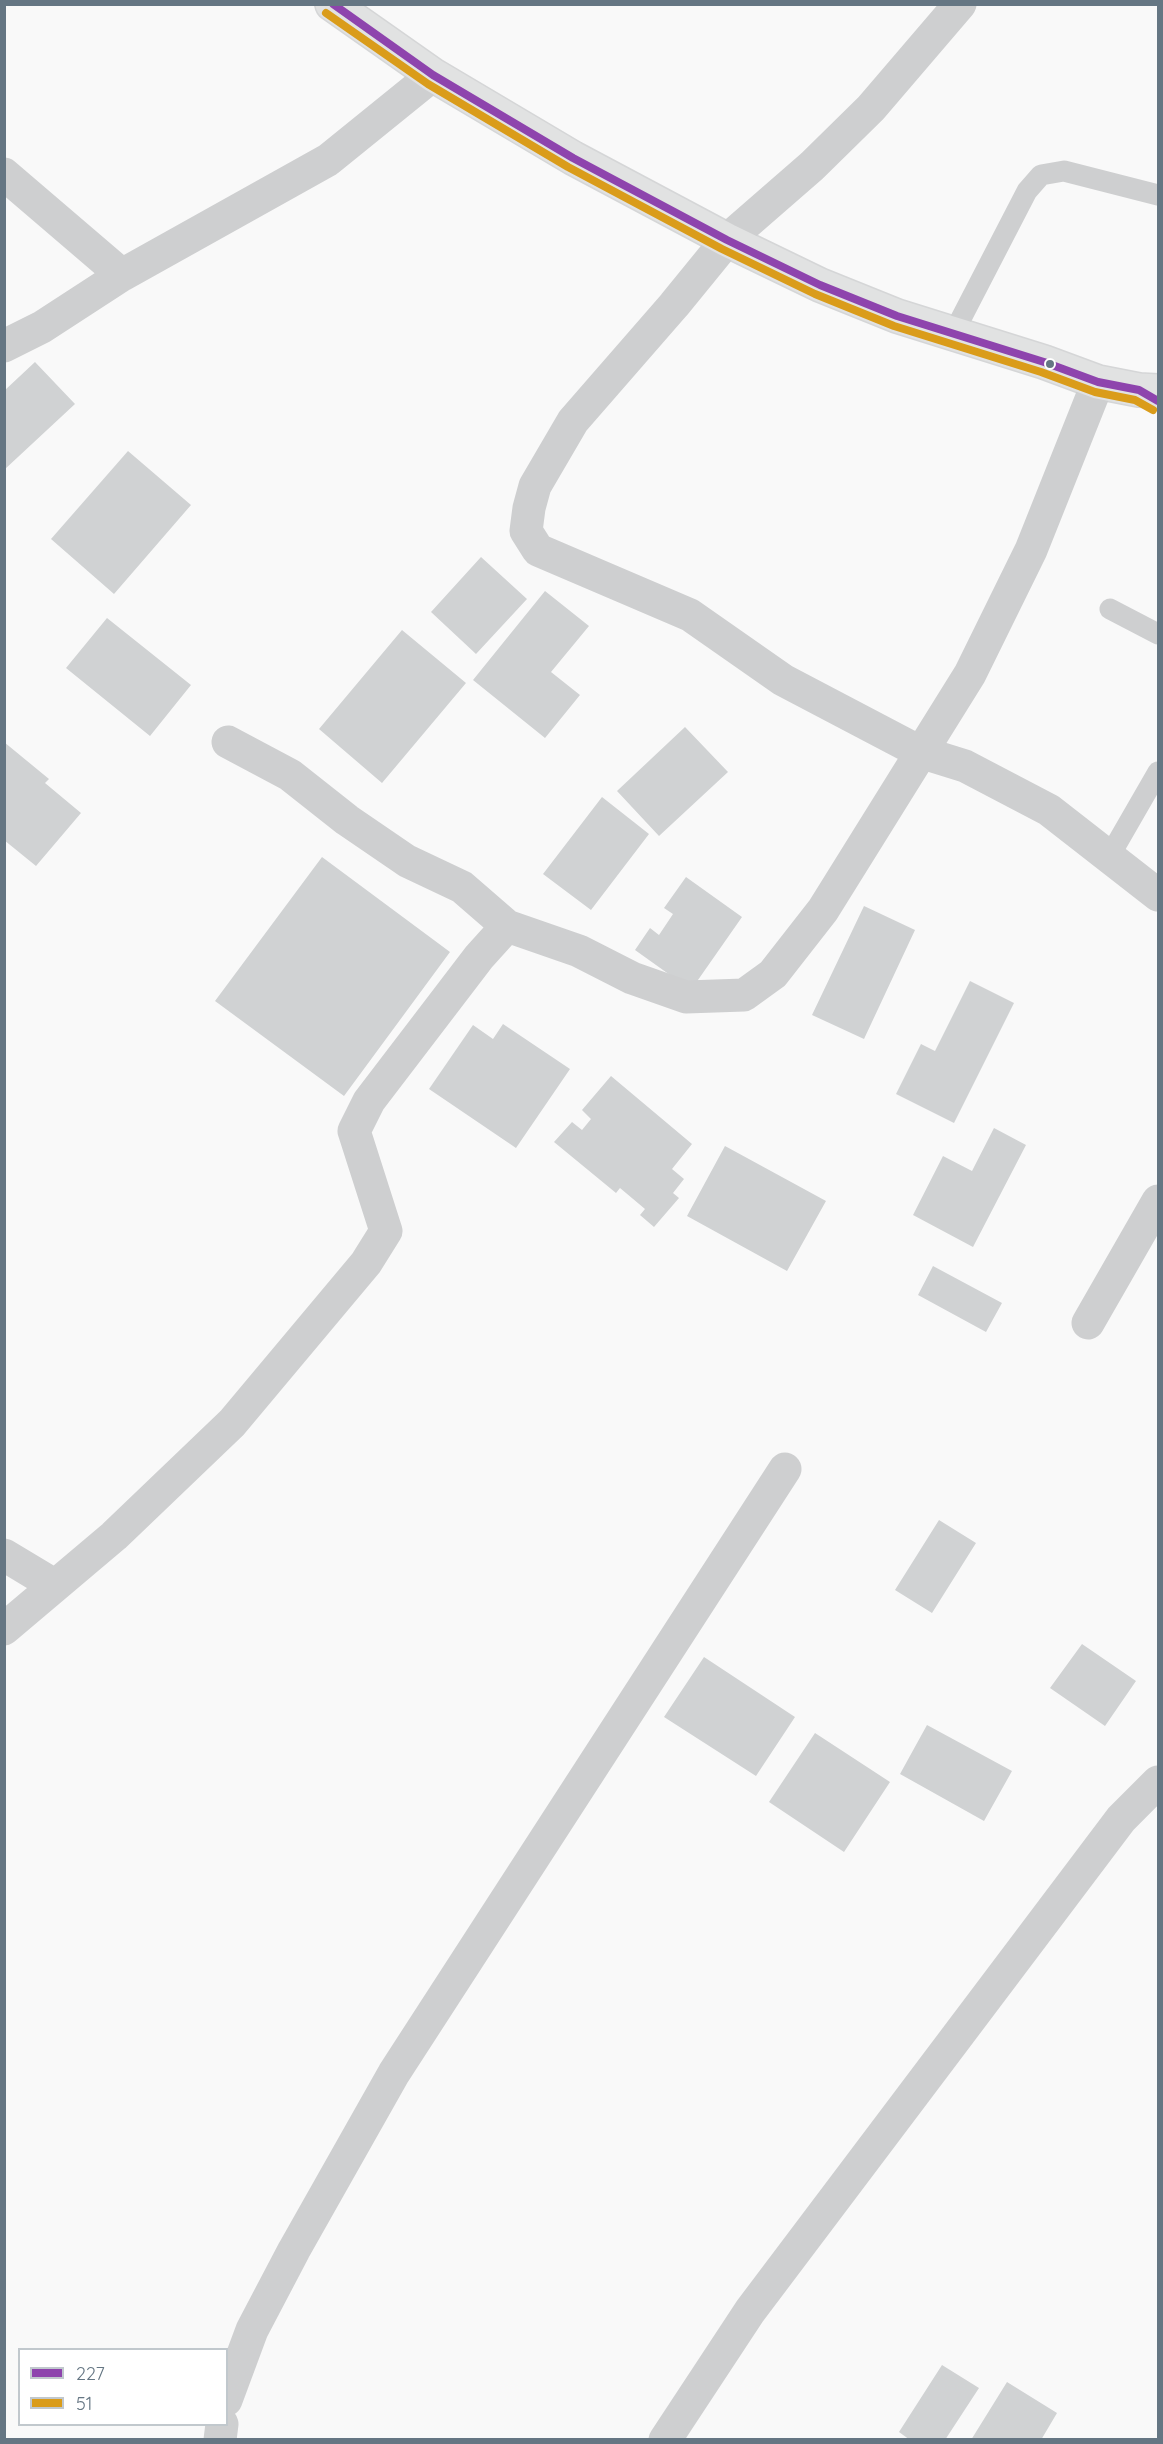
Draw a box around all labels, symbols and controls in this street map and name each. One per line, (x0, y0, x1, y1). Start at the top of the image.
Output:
unlabelled marker (1044, 358, 1056, 370)
legend (18, 2348, 228, 2426)
text: 227 (76, 2362, 105, 2385)
text: 51 (76, 2392, 92, 2415)

